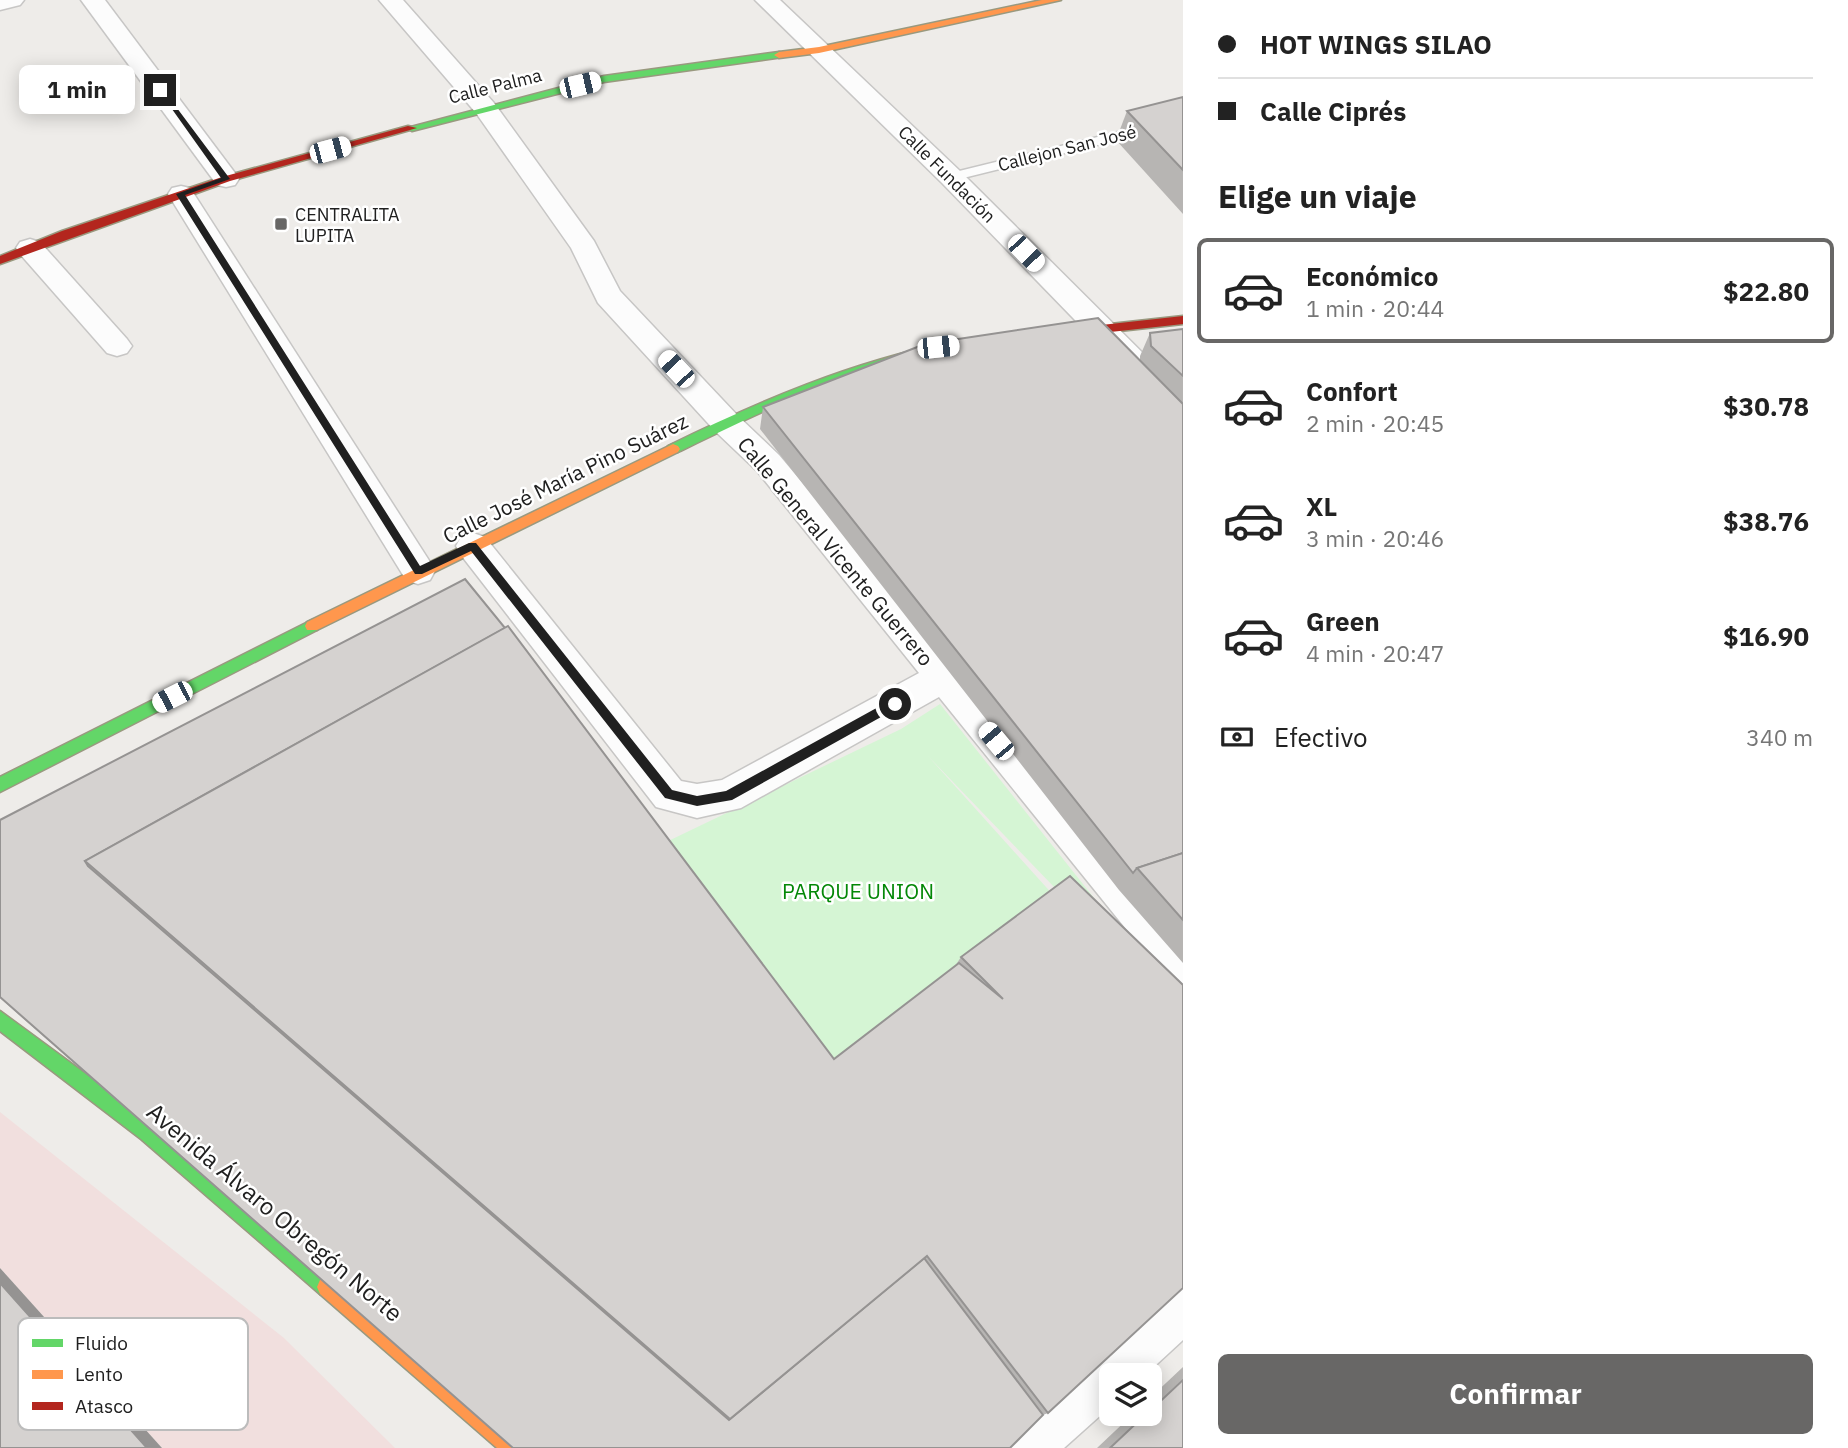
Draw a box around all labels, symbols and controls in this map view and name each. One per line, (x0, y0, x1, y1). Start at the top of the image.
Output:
text: HOT WINGS SILAO (1260, 27, 1492, 61)
street label: Calle Palma (446, 63, 544, 109)
callout: 1 min (20, 66, 136, 114)
car (558, 70, 603, 100)
text: 1 min (47, 74, 107, 104)
route end (144, 74, 176, 106)
text: Calle Ciprés (1260, 94, 1406, 128)
street label: Calle Fundación (893, 120, 1001, 228)
street label: Callejon San José (995, 120, 1139, 176)
car (307, 134, 354, 166)
text: Elige un viaje (1218, 175, 1417, 217)
place label: CENTRALITA LUPITA (295, 203, 400, 247)
marker: CENTRALITA LUPITA (273, 216, 289, 232)
car (1004, 231, 1049, 275)
icon: car (1222, 259, 1285, 322)
text: Económico (1306, 259, 1438, 293)
text: $22.80 (1723, 274, 1809, 308)
text: 1 min · 20:44 (1306, 293, 1444, 323)
car (917, 334, 960, 360)
car (654, 346, 699, 392)
icon: car (1222, 374, 1285, 437)
text: Confort (1306, 374, 1398, 408)
text: $30.78 (1723, 389, 1809, 423)
street label: Calle José María Pino Suárez (438, 406, 692, 550)
text: 2 min · 20:45 (1306, 408, 1444, 438)
street label: Calle General Vicente Guerrero (732, 430, 940, 672)
icon: car (1222, 489, 1285, 552)
text: XL (1306, 489, 1337, 523)
text: $38.76 (1723, 504, 1809, 538)
text: 3 min · 20:46 (1306, 523, 1444, 553)
icon: car (1222, 604, 1285, 667)
text: Green (1306, 604, 1380, 638)
text: $16.90 (1723, 619, 1809, 653)
text: 4 min · 20:47 (1306, 638, 1444, 668)
car (149, 678, 196, 716)
route start (879, 688, 911, 720)
car (975, 718, 1018, 764)
icon: cash (1218, 718, 1256, 756)
text: Efectivo (1274, 720, 1368, 754)
text: 340 m (1746, 722, 1813, 752)
park label: PARQUE UNION (782, 877, 934, 905)
street label: Avenida Álvaro Obregón Norte (140, 1095, 410, 1329)
legend (18, 1318, 248, 1430)
text: Fluido (75, 1331, 128, 1355)
button: Confirmar (1218, 1354, 1813, 1434)
text: Lento (75, 1362, 123, 1386)
map controls (1099, 1363, 1162, 1426)
button: layers (1099, 1363, 1162, 1426)
text: Atasco (75, 1394, 133, 1418)

